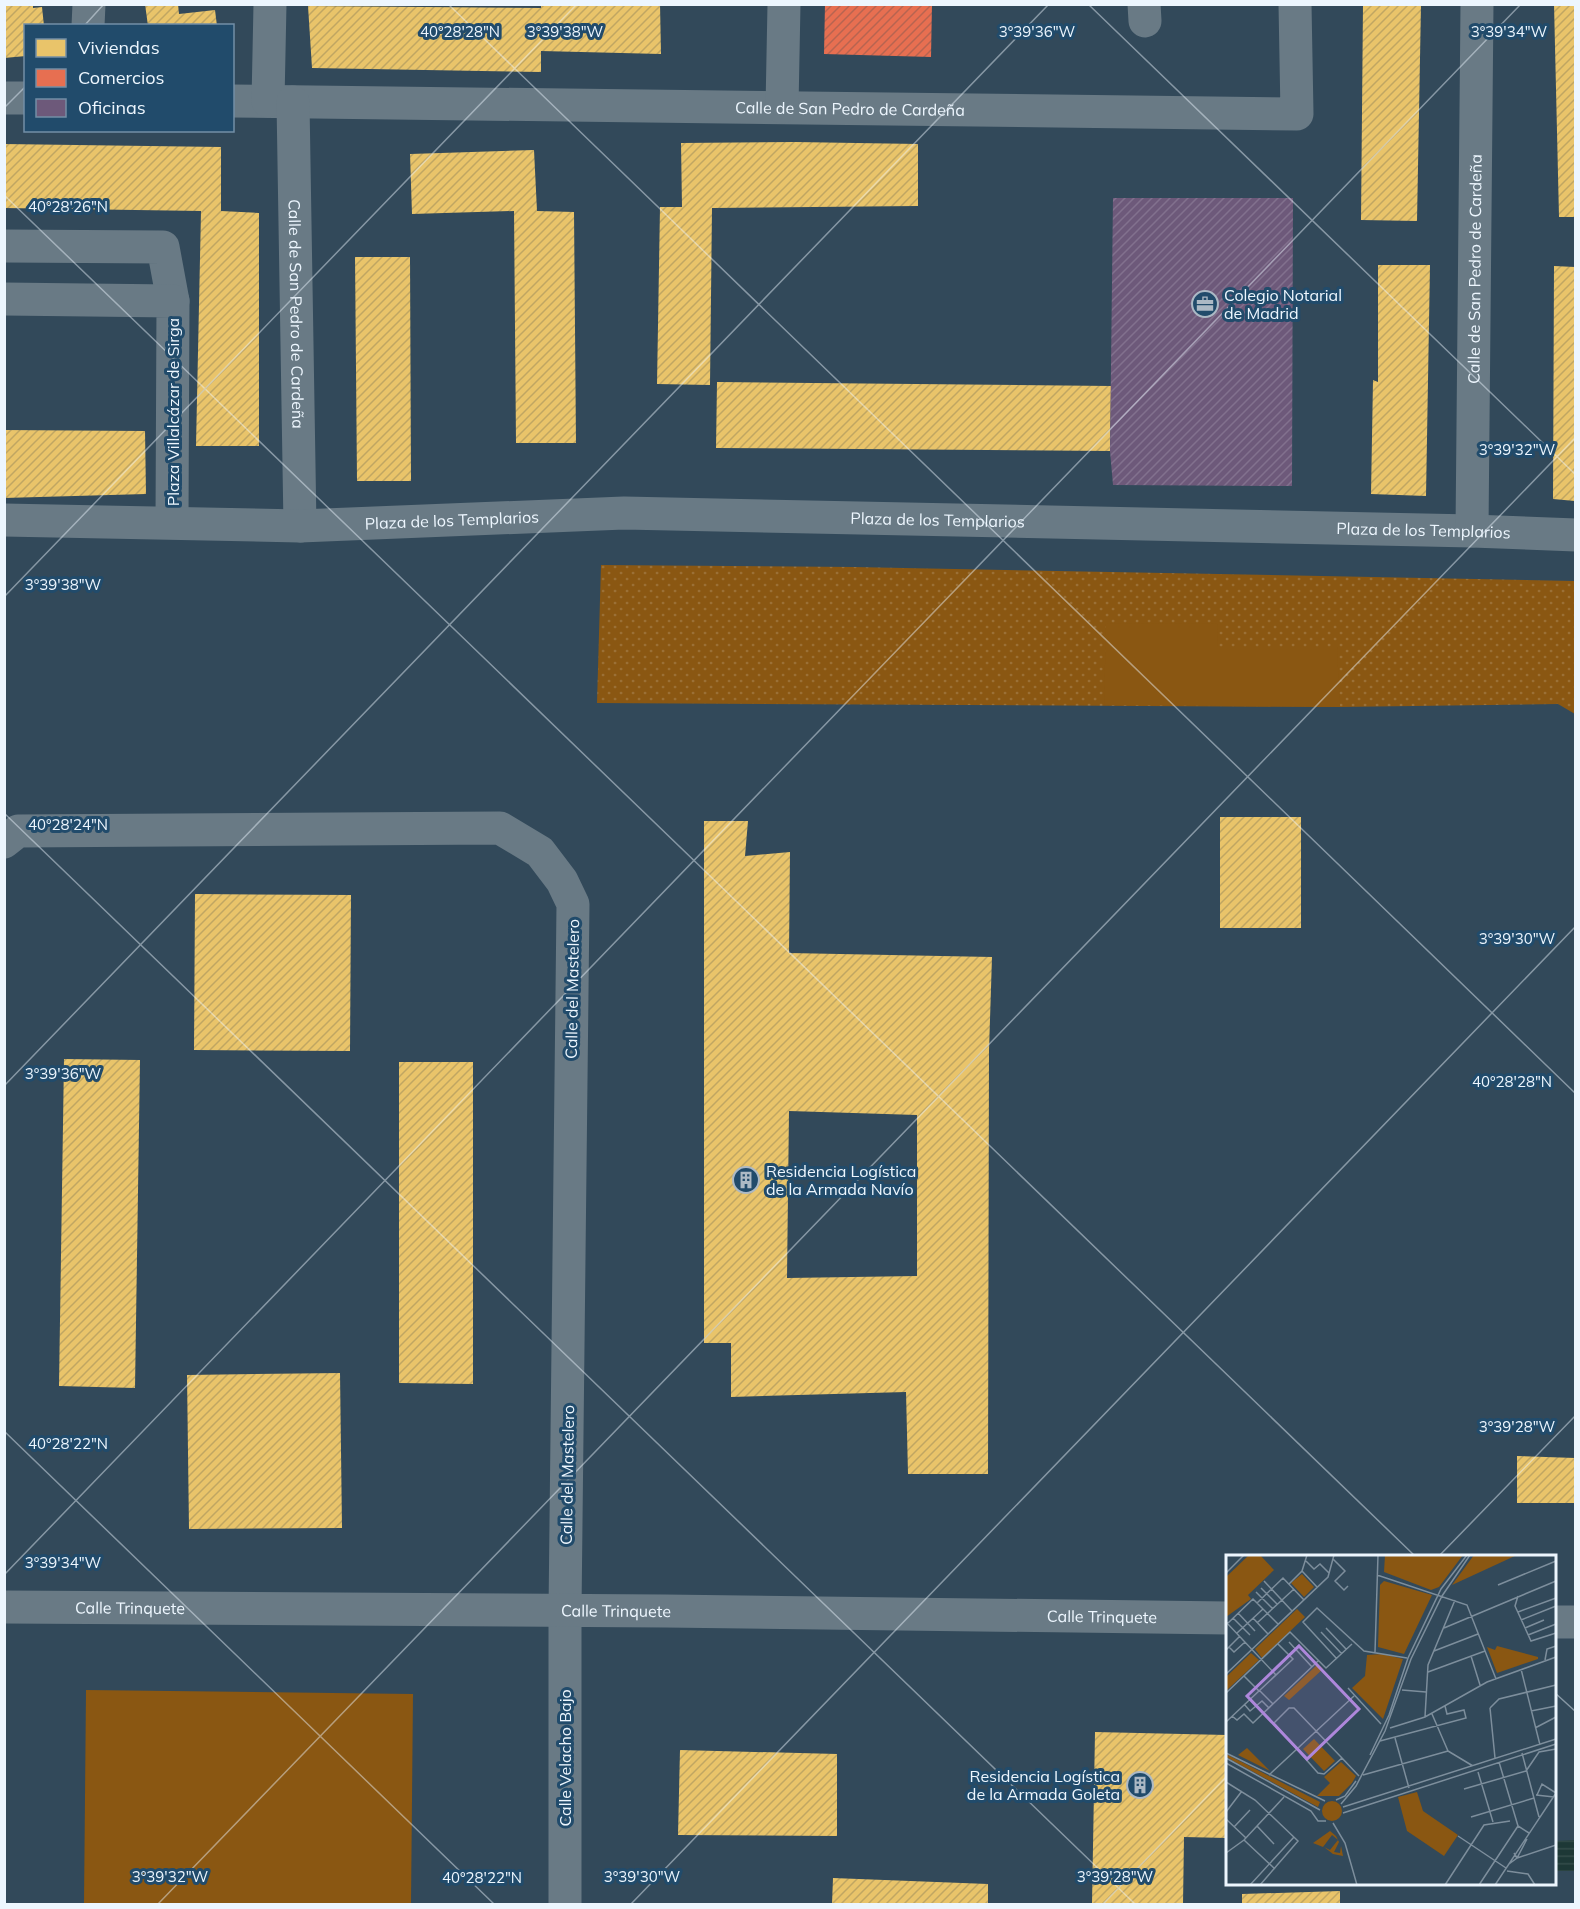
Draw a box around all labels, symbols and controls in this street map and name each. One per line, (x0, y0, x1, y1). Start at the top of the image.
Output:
text: 40°28'28"N (420, 22, 500, 41)
text: 3°39'38"W (527, 22, 604, 41)
text: 3°39'36"W (999, 22, 1076, 41)
text: 3°39'34"W (1471, 22, 1548, 41)
legend (24, 24, 234, 132)
text: Viviendas (78, 36, 160, 59)
text: Comercios (78, 66, 164, 89)
text: Oficinas (78, 96, 146, 119)
street label: Calle de San Pedro de Cardeña (735, 97, 965, 120)
street label: Calle de San Pedro de Cardeña (1463, 154, 1486, 384)
text: 40°28'26"N (28, 197, 108, 216)
street label: Calle de San Pedro de Cardeña (285, 199, 308, 429)
place label: Colegio Notarial de Madrid (1224, 285, 1342, 323)
office icon: Colegio Notarial de Madrid (1190, 289, 1220, 319)
street label: Plaza Villalcázar de Sirga (163, 318, 183, 506)
text: 3°39'32"W (1479, 440, 1556, 459)
street label: Plaza de los Templarios (364, 506, 539, 533)
street label: Plaza de los Templarios (850, 508, 1025, 532)
street label: Plaza de los Templarios (1336, 518, 1511, 542)
text: 3°39'38"W (25, 575, 102, 594)
text: 40°28'24"N (28, 815, 108, 834)
street label: Calle del Mastelero (561, 919, 583, 1059)
text: 3°39'30"W (1479, 929, 1556, 948)
text: 3°39'36"W (25, 1064, 102, 1083)
text: 40°28'28"N (1472, 1072, 1552, 1091)
place label: Residencia Logística de la Armada Navío (766, 1161, 916, 1199)
building icon: Residencia Logística de la Armada Navío (731, 1165, 761, 1195)
street label: Calle del Mastelero (556, 1405, 578, 1545)
text: 3°39'28"W (1479, 1417, 1556, 1436)
text: 40°28'22"N (28, 1434, 108, 1453)
text: 3°39'34"W (25, 1553, 102, 1572)
inset map (1226, 1555, 1556, 1885)
street label: Calle Trinquete (75, 1597, 185, 1618)
street label: Calle Trinquete (561, 1600, 671, 1621)
street label: Calle Trinquete (1047, 1606, 1157, 1627)
street label: Calle Velacho Bajo (555, 1689, 575, 1827)
place label: Residencia Logística de la Armada Goleta (967, 1766, 1120, 1804)
building icon: Residencia Logística de la Armada Goleta (1125, 1770, 1155, 1800)
text: 3°39'32"W (132, 1867, 209, 1886)
text: 3°39'30"W (604, 1867, 681, 1886)
text: 3°39'28"W (1077, 1867, 1154, 1886)
text: 40°28'22"N (442, 1868, 522, 1887)

